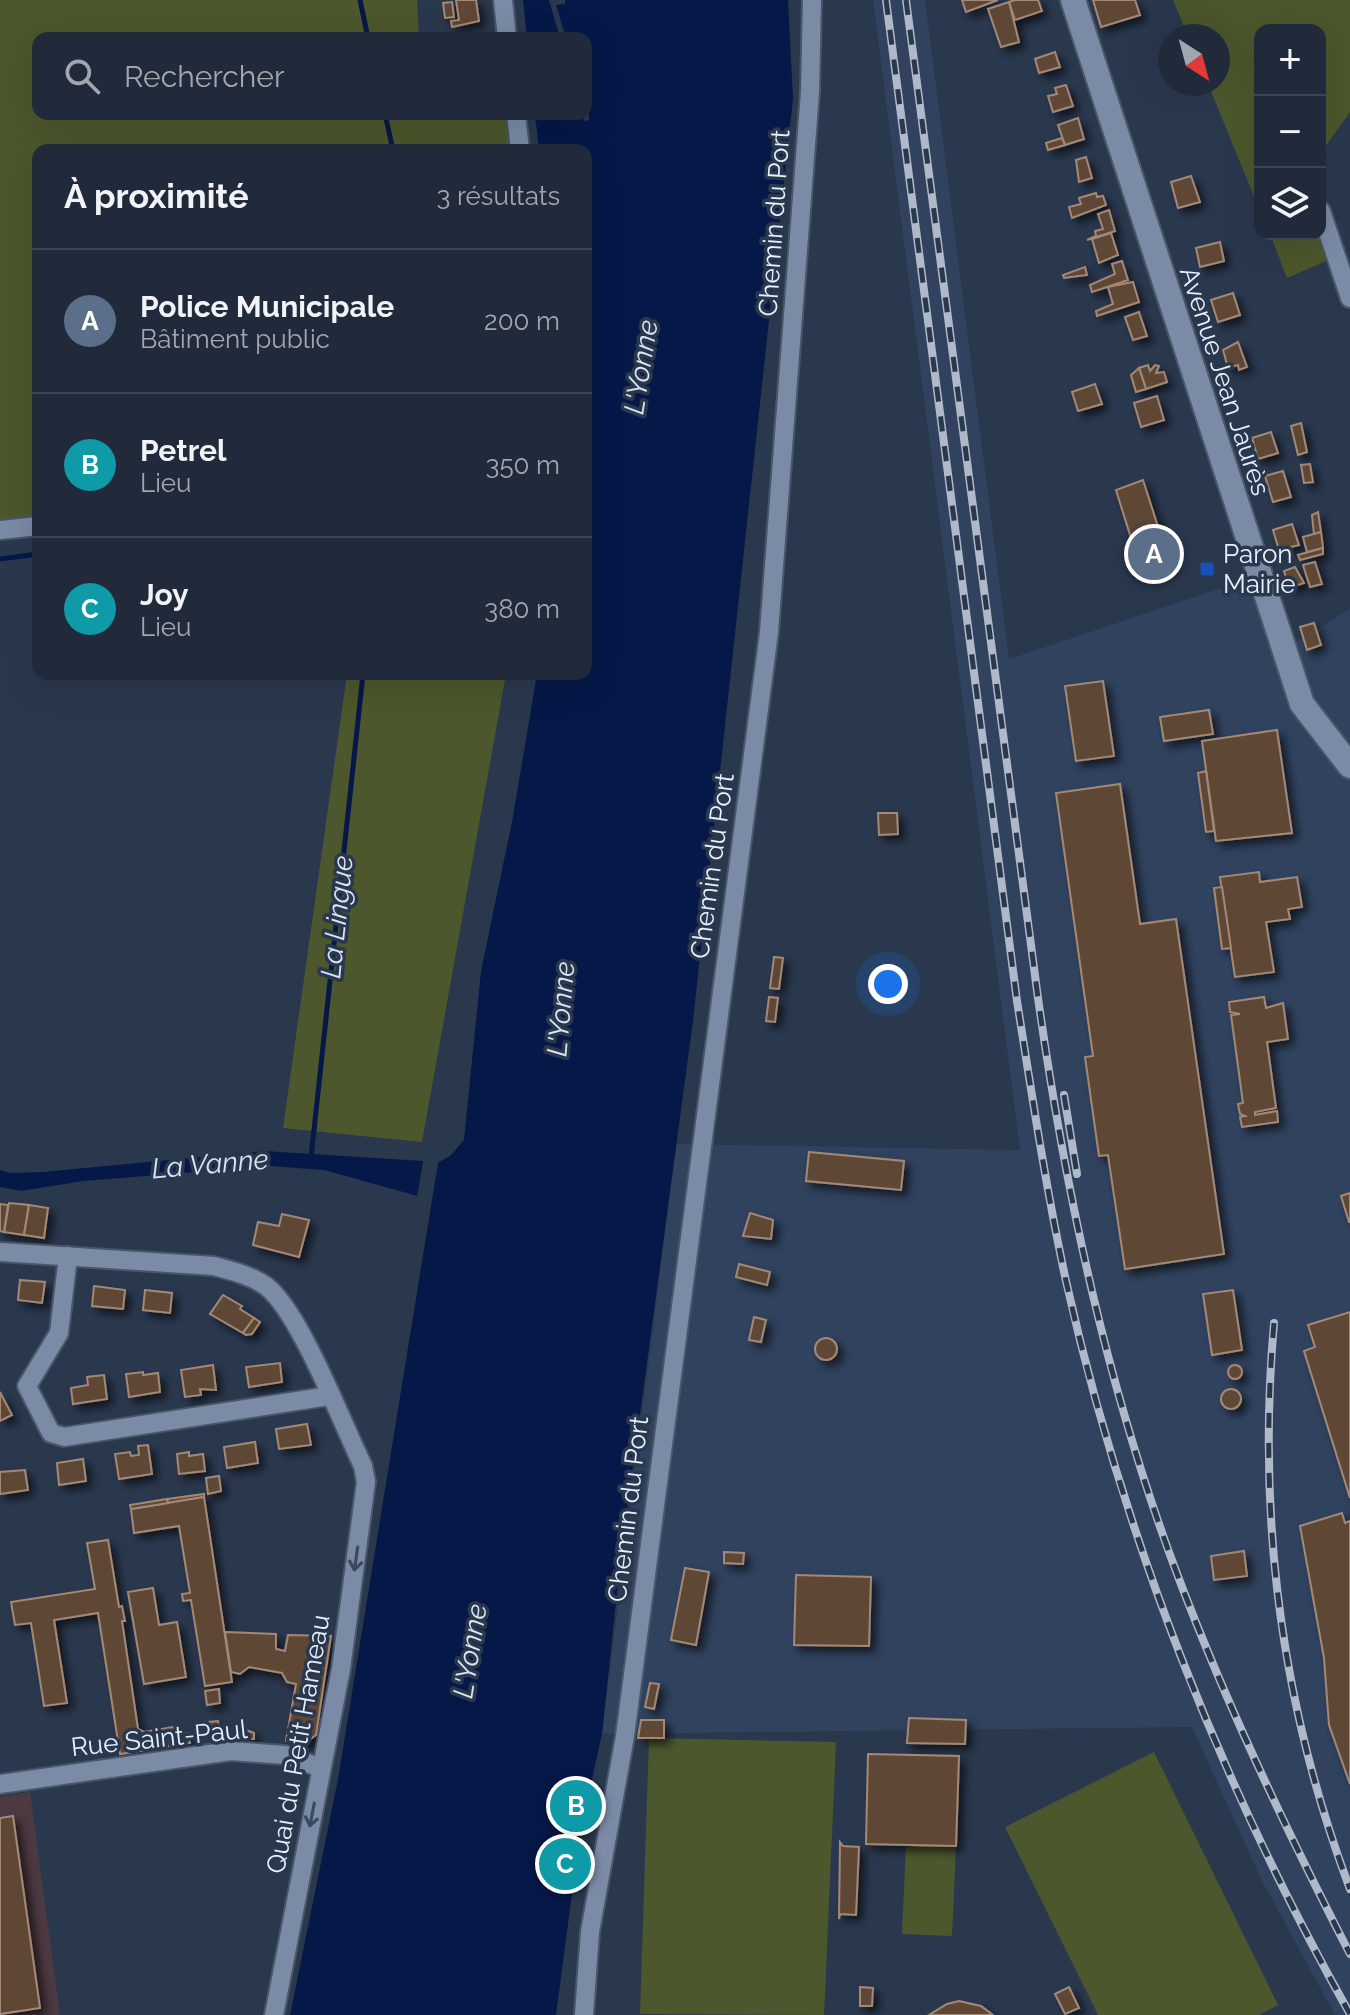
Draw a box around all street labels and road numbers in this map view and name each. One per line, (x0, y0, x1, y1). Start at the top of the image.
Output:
street label: Chemin du Port (753, 128, 796, 317)
street label: Avenue Jean Jaurès (1174, 263, 1276, 499)
street label: Chemin du Port (684, 771, 740, 961)
street label: Chemin du Port (602, 1414, 654, 1604)
street label: Quai du Petit Hameau (260, 1612, 336, 1876)
street label: Rue Saint-Paul (69, 1714, 250, 1762)

